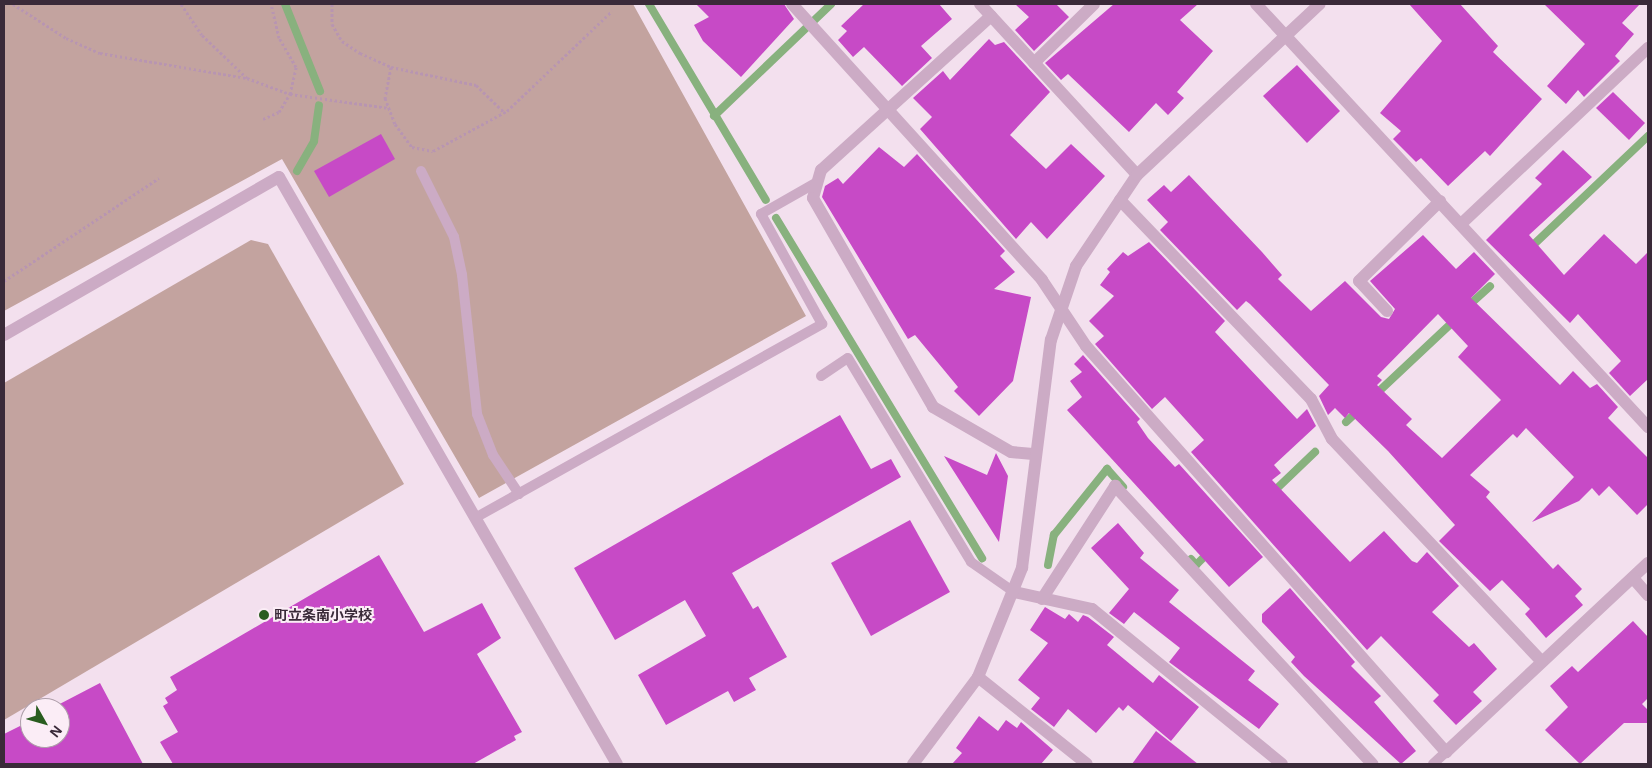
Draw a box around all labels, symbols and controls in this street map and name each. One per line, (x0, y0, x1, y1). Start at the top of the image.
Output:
place label: 町立条南小学校 (274, 607, 372, 623)
marker: 町立条南小学校 (258, 609, 270, 621)
north arrow (20, 698, 70, 748)
text: N (47, 723, 65, 741)

